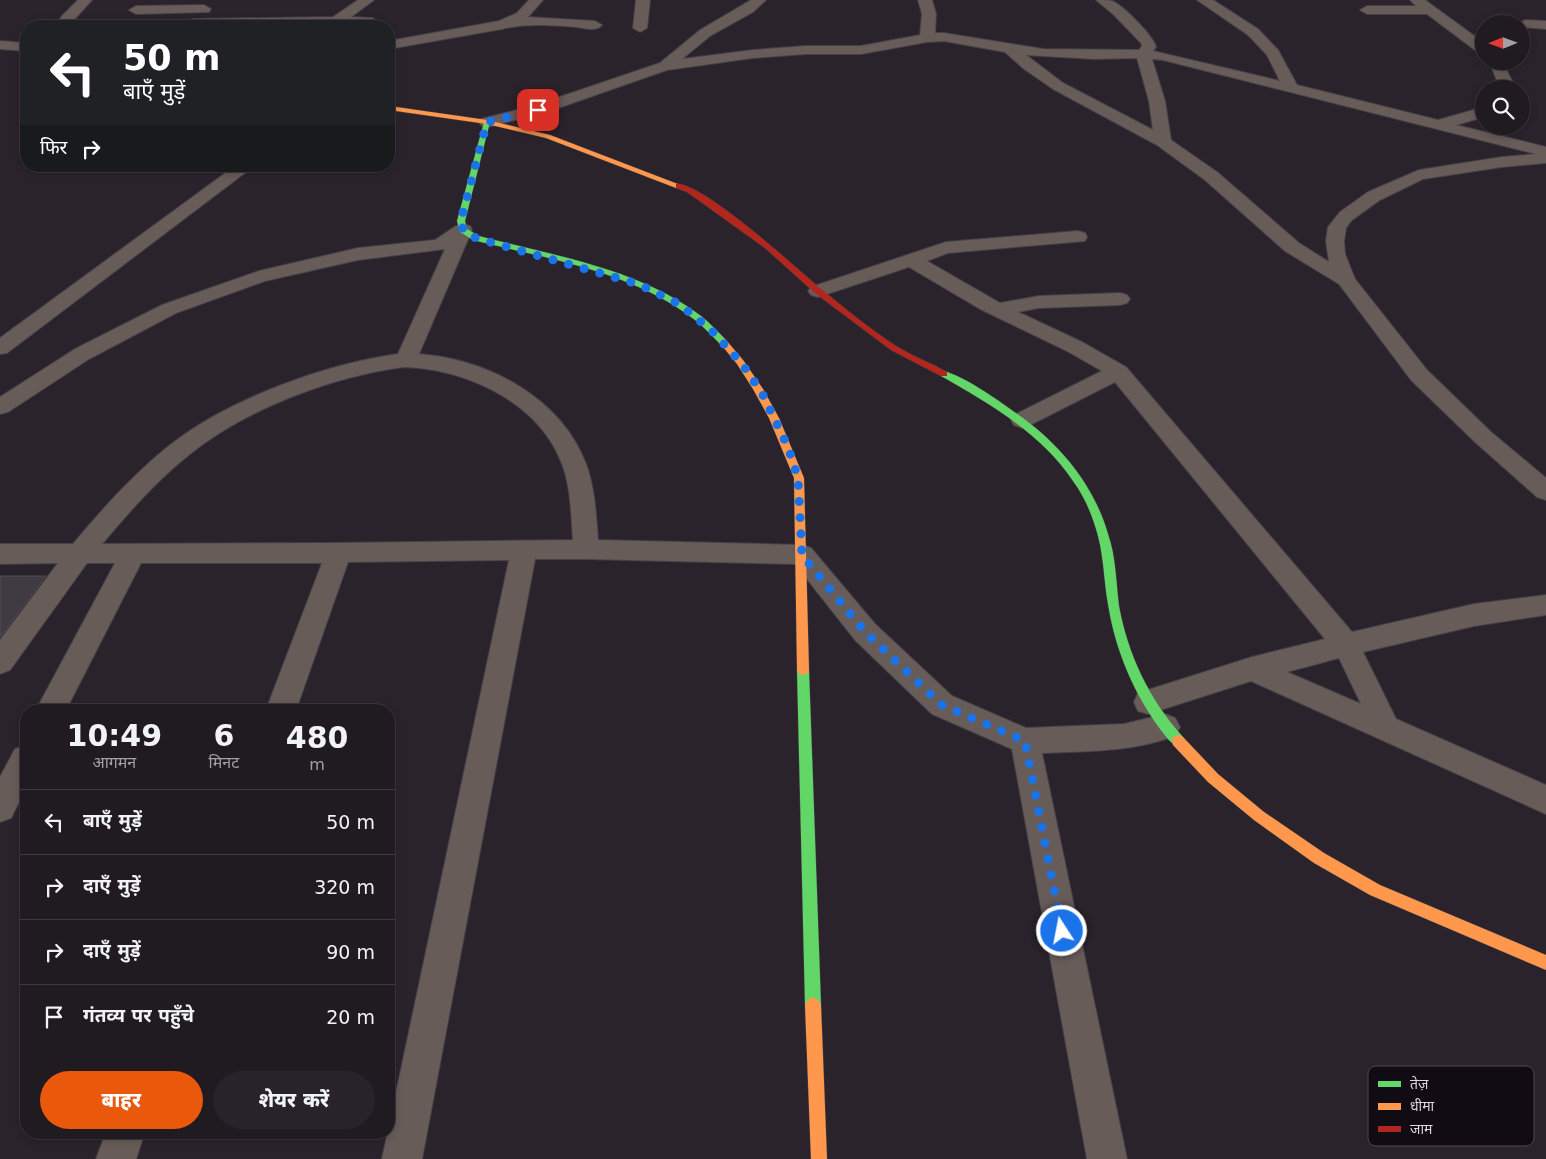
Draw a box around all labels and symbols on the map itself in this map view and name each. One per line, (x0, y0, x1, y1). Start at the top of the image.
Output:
north arrow (1475, 15, 1530, 70)
pin (517, 89, 559, 131)
position arrow (1035, 904, 1087, 956)
legend (1368, 1066, 1534, 1146)
text: तेज़ (1410, 1075, 1429, 1092)
text: धीमा (1410, 1098, 1435, 1114)
text: जाम (1410, 1121, 1433, 1137)

